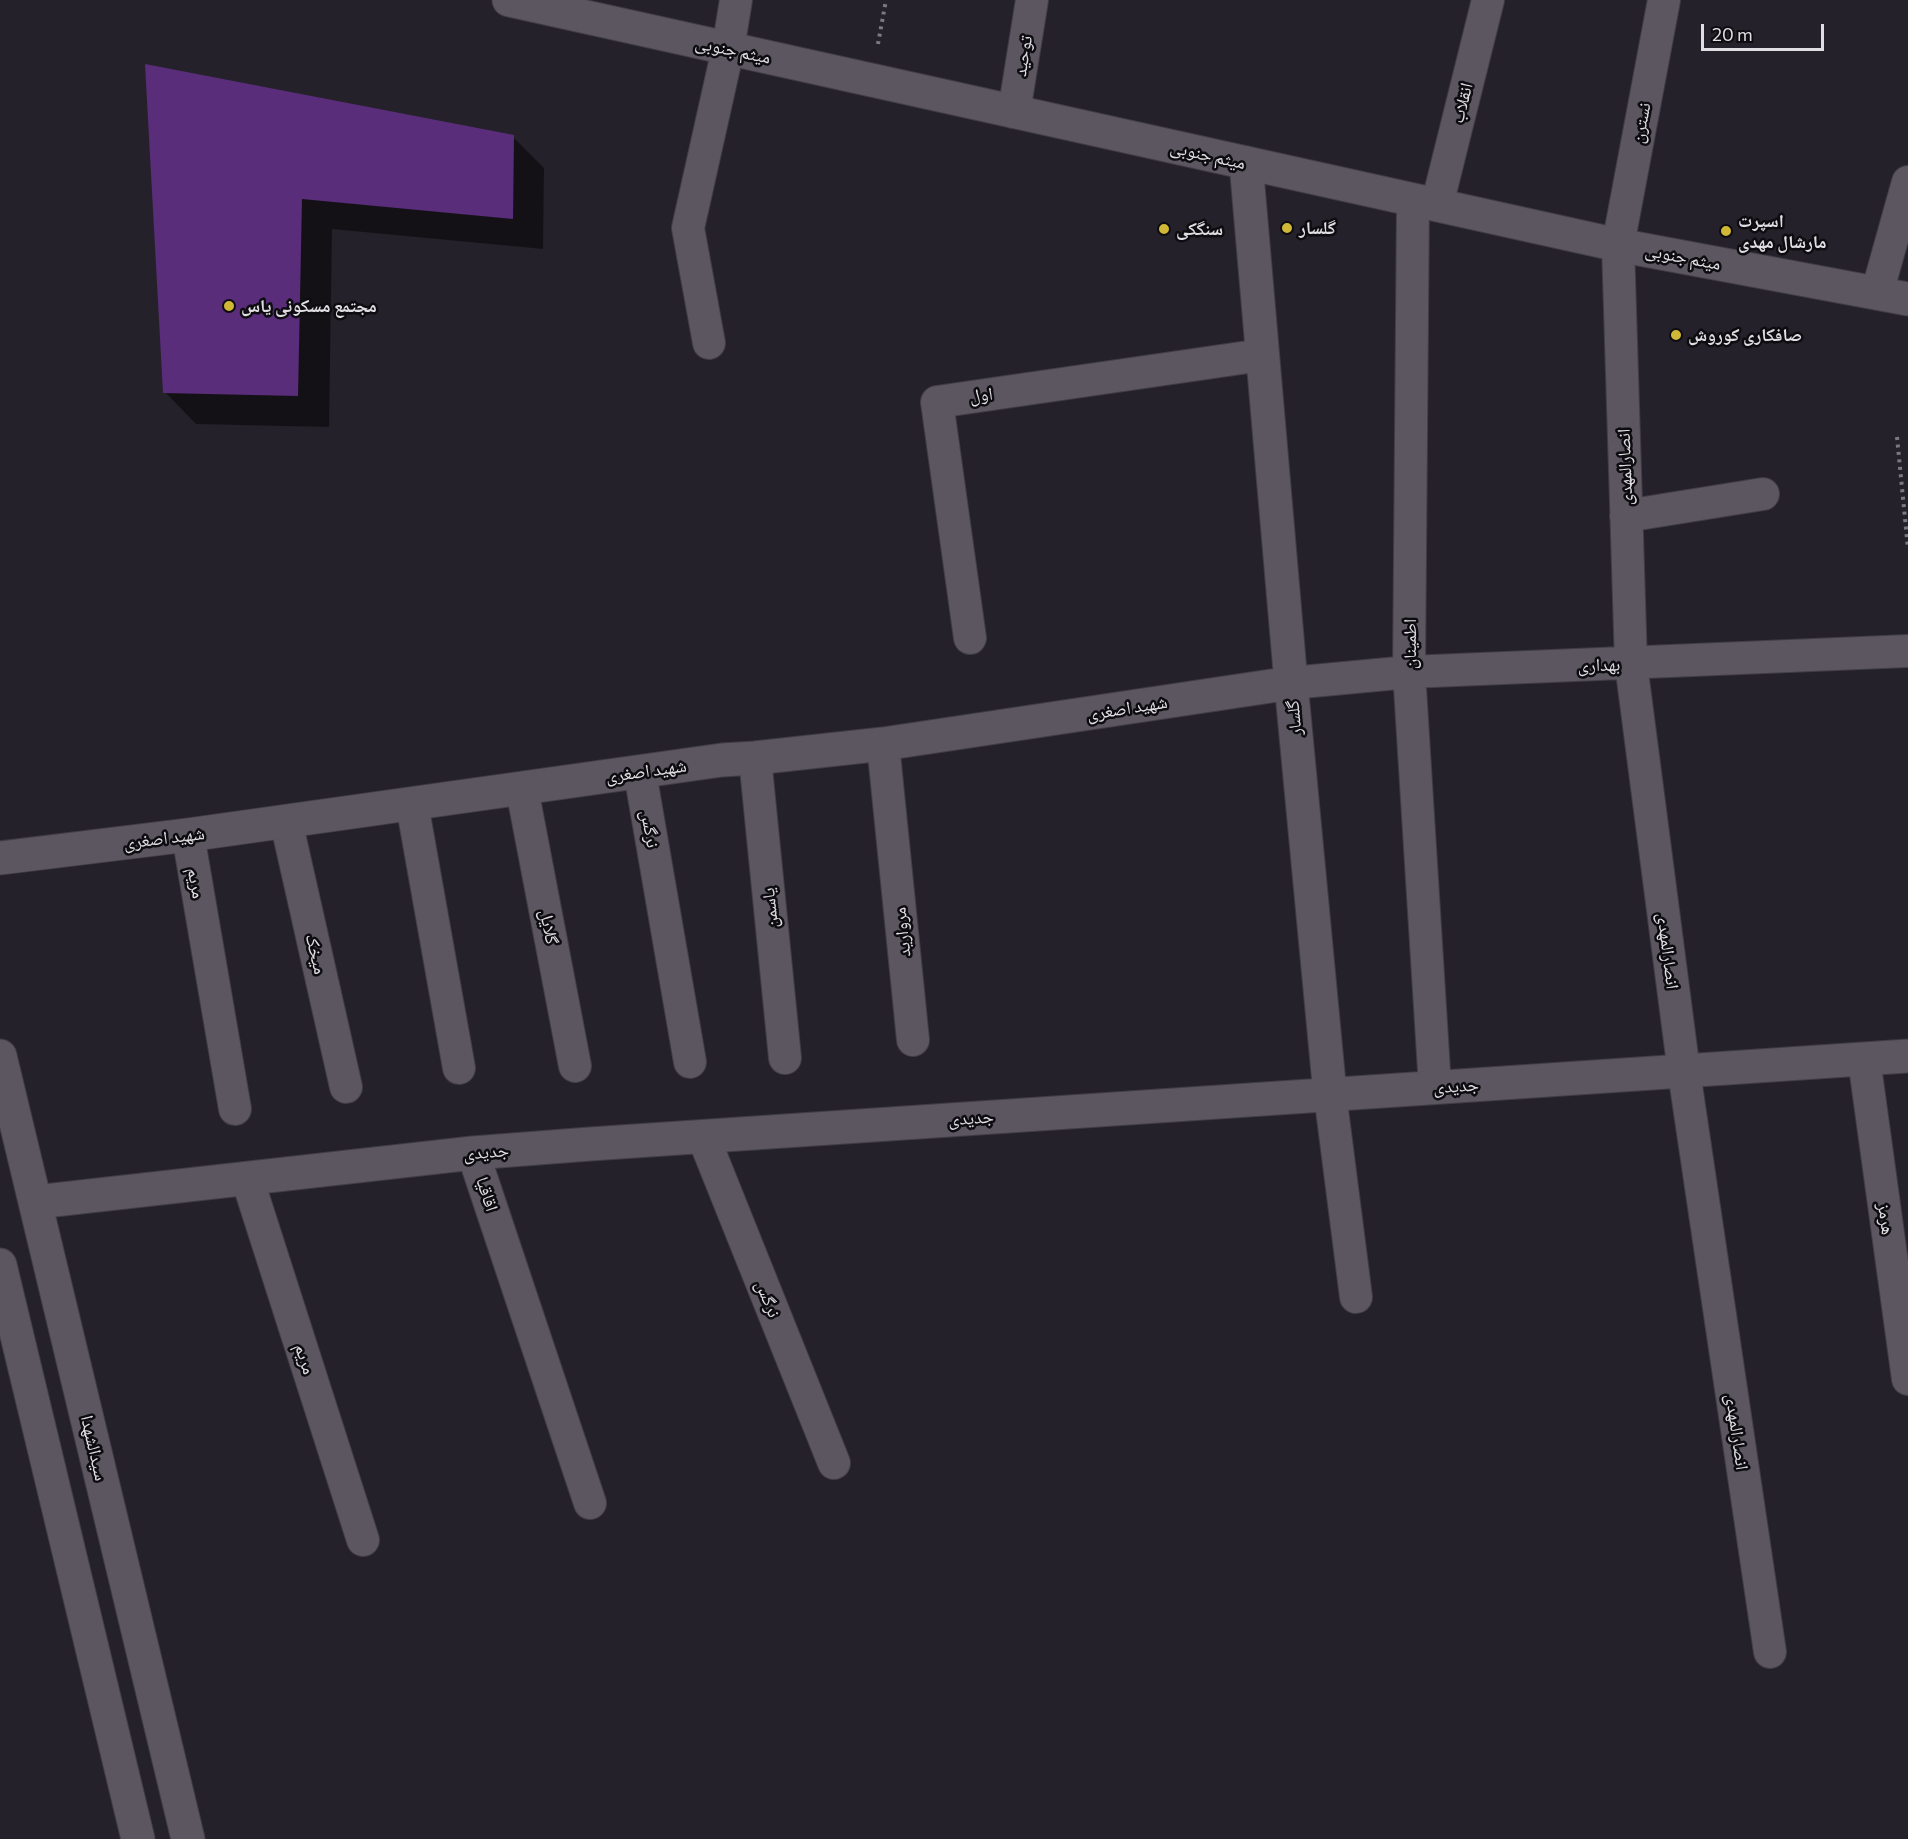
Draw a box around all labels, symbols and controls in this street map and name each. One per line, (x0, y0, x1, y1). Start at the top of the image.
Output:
scale bar (1704, 12, 1827, 50)
text: 20 m (1712, 23, 1753, 45)
street label: میثم جنوبی (693, 31, 773, 69)
street label: توحید (1009, 34, 1037, 78)
street label: انقلاب (1447, 80, 1477, 126)
street label: نسترن (1626, 101, 1656, 145)
street label: میثم جنوبی (1168, 136, 1248, 174)
place label: اسپرت مارشال مهدی (1738, 210, 1827, 252)
place label: گلسار (1299, 217, 1336, 239)
place label: سنگکی (1176, 218, 1223, 240)
marker: گلسار (1280, 221, 1294, 235)
marker: سنگکی (1157, 222, 1171, 236)
marker: اسپرت مارشال مهدی (1719, 224, 1733, 238)
street label: میثم جنوبی (1643, 239, 1723, 275)
place label: مجتمع مسکونی یاس (241, 295, 377, 317)
marker: مجتمع مسکونی یاس (222, 299, 236, 313)
place label: صافکاری کوروش (1688, 324, 1802, 346)
marker: صافکاری کوروش (1669, 328, 1683, 342)
street label: اول (968, 383, 994, 407)
street label: انصارالمهدی (1613, 428, 1637, 506)
street label: اطمینان (1399, 619, 1421, 669)
street label: بهداری (1577, 653, 1621, 677)
street label: شهید اصغری (1085, 691, 1169, 725)
street label: گلسار (1282, 699, 1306, 737)
street label: شهید اصغری (604, 755, 688, 787)
street label: نرگس (636, 808, 664, 850)
street label: شهید اصغری (122, 822, 206, 854)
street label: مریم (183, 866, 209, 900)
street label: یاسمن (757, 887, 783, 929)
street label: مروارید (889, 906, 915, 958)
street label: گلایل (535, 908, 563, 946)
street label: انصارالمهدی (1653, 912, 1683, 990)
street label: میخک (301, 932, 331, 976)
street label: جدیدی (1432, 1074, 1480, 1098)
street label: جدیدی (947, 1106, 995, 1130)
street label: جدیدی (462, 1139, 510, 1165)
street label: اقاقیا (471, 1174, 503, 1214)
street label: هرمز (1873, 1202, 1899, 1236)
street label: نرگس (751, 1277, 785, 1321)
street label: مریم (290, 1341, 320, 1377)
street label: انصارالمهدی (1721, 1392, 1753, 1472)
street label: سیدالشهدا (76, 1413, 112, 1483)

